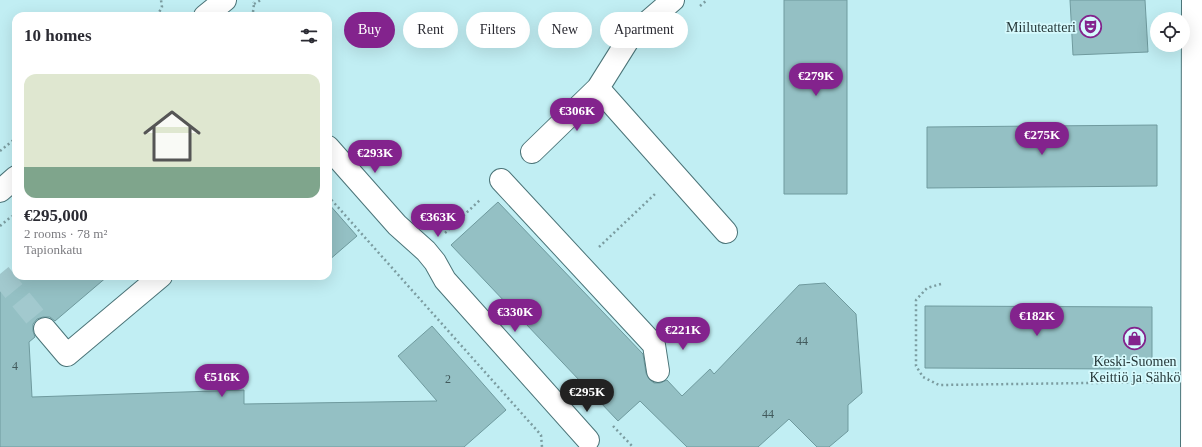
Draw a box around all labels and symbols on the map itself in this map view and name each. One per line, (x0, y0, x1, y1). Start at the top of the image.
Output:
theatre icon: Miiluteatteri (1078, 14, 1104, 40)
place label: Miiluteatteri (1006, 20, 1076, 35)
pin: €279K (788, 63, 844, 97)
pin: €306K (549, 98, 605, 132)
pin: €275K (1014, 122, 1070, 156)
pin: €293K (347, 140, 403, 174)
pin: €363K (410, 204, 466, 238)
pin: €330K (487, 299, 543, 333)
pin: €182K (1009, 303, 1065, 337)
pin: €221K (655, 317, 711, 351)
shop icon: Keski-Suomen Keittiö ja Sähkö (1122, 326, 1148, 352)
house number: 44 (796, 334, 808, 348)
place label: Keski-Suomen Keittiö ja Sähkö (1090, 354, 1181, 385)
house number: 4 (12, 359, 18, 373)
pin: €516K (194, 364, 250, 398)
house number: 2 (445, 372, 451, 386)
pin: €295K (559, 379, 615, 413)
house number: 44 (762, 407, 774, 421)

